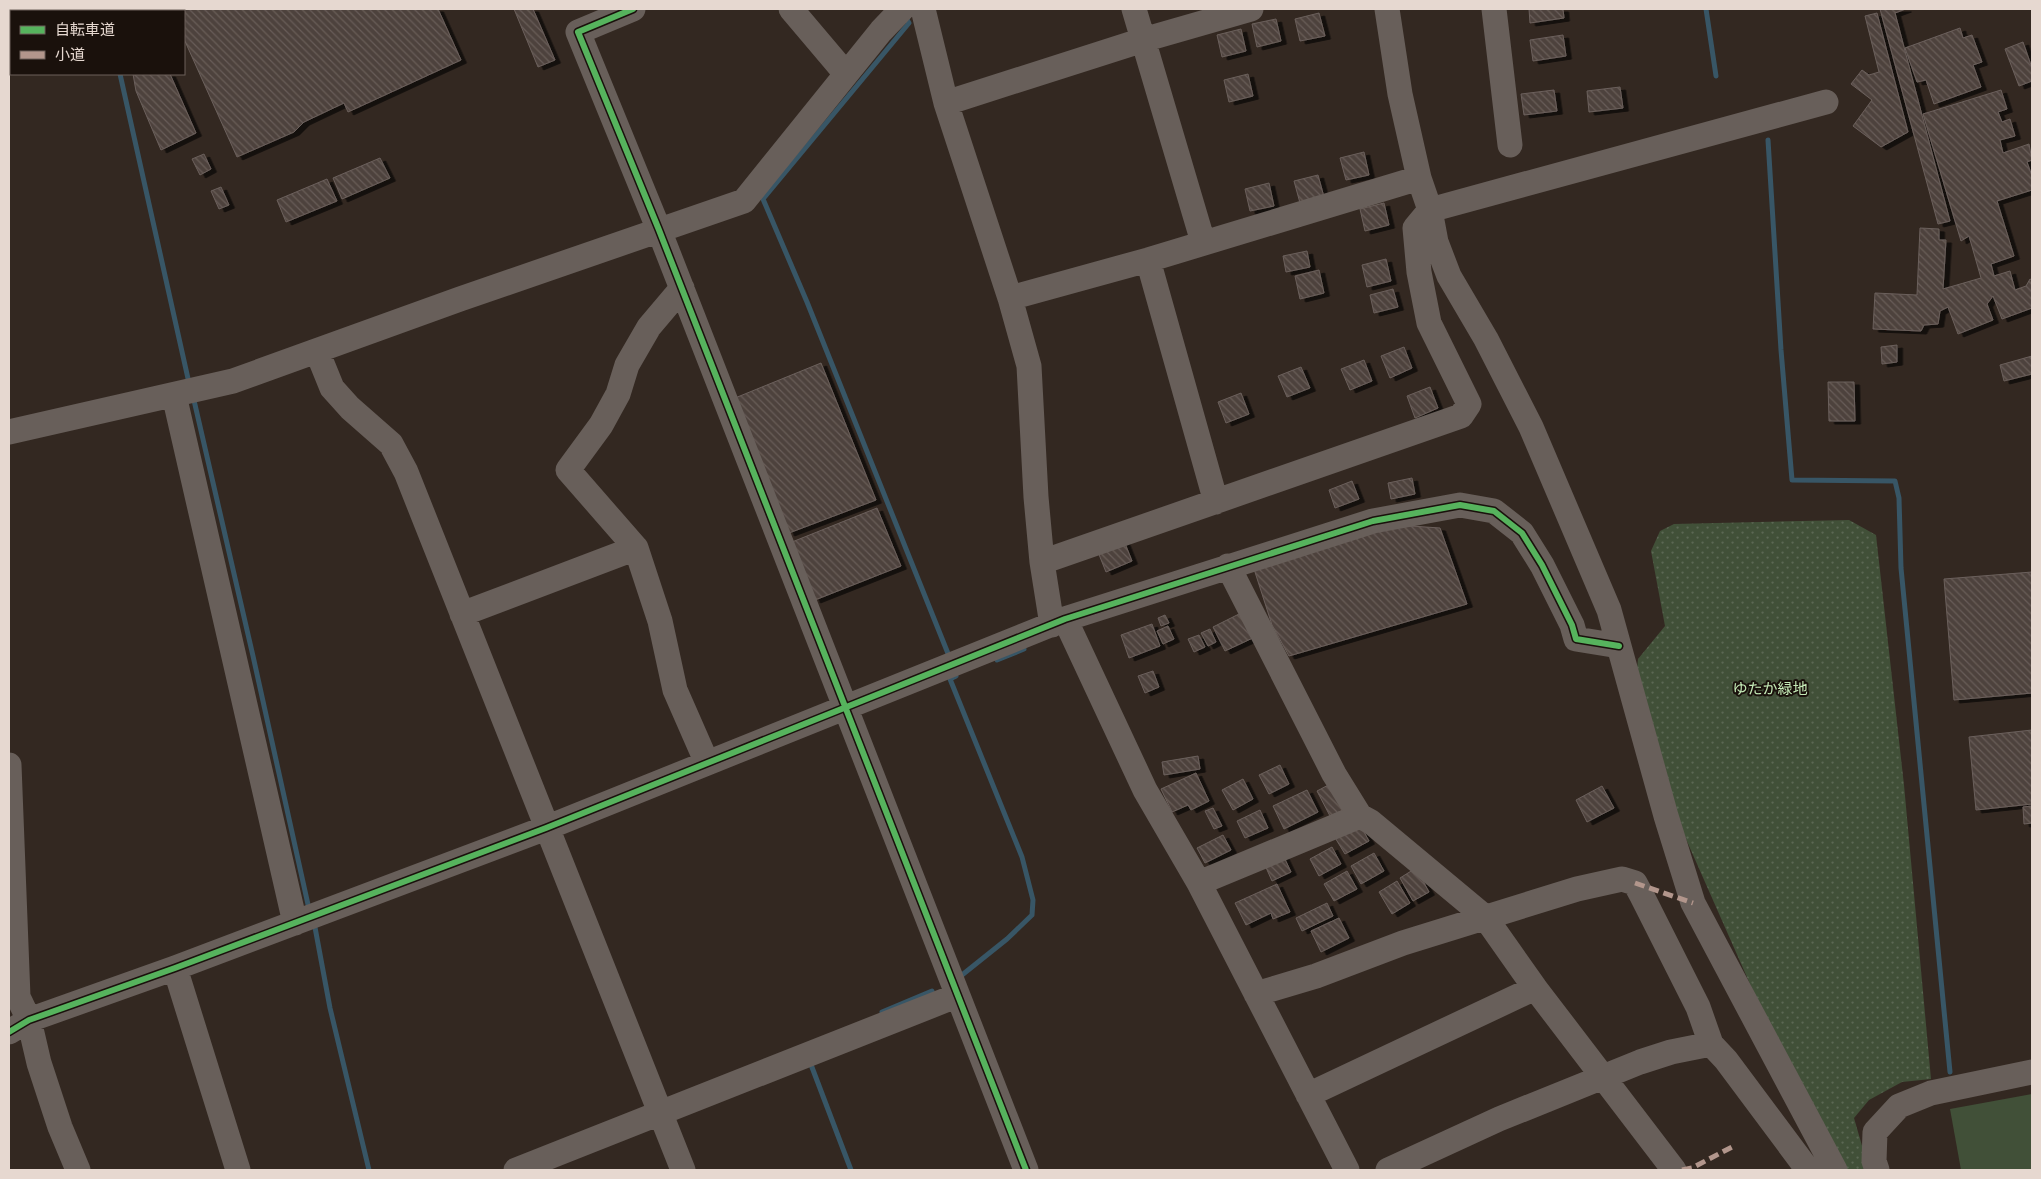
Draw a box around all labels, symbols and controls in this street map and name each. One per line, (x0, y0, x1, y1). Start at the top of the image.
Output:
legend (10, 10, 185, 75)
text: 自転車道 (55, 21, 115, 39)
text: 小道 (55, 46, 85, 64)
park label: ゆたか緑地 (1732, 680, 1808, 698)

